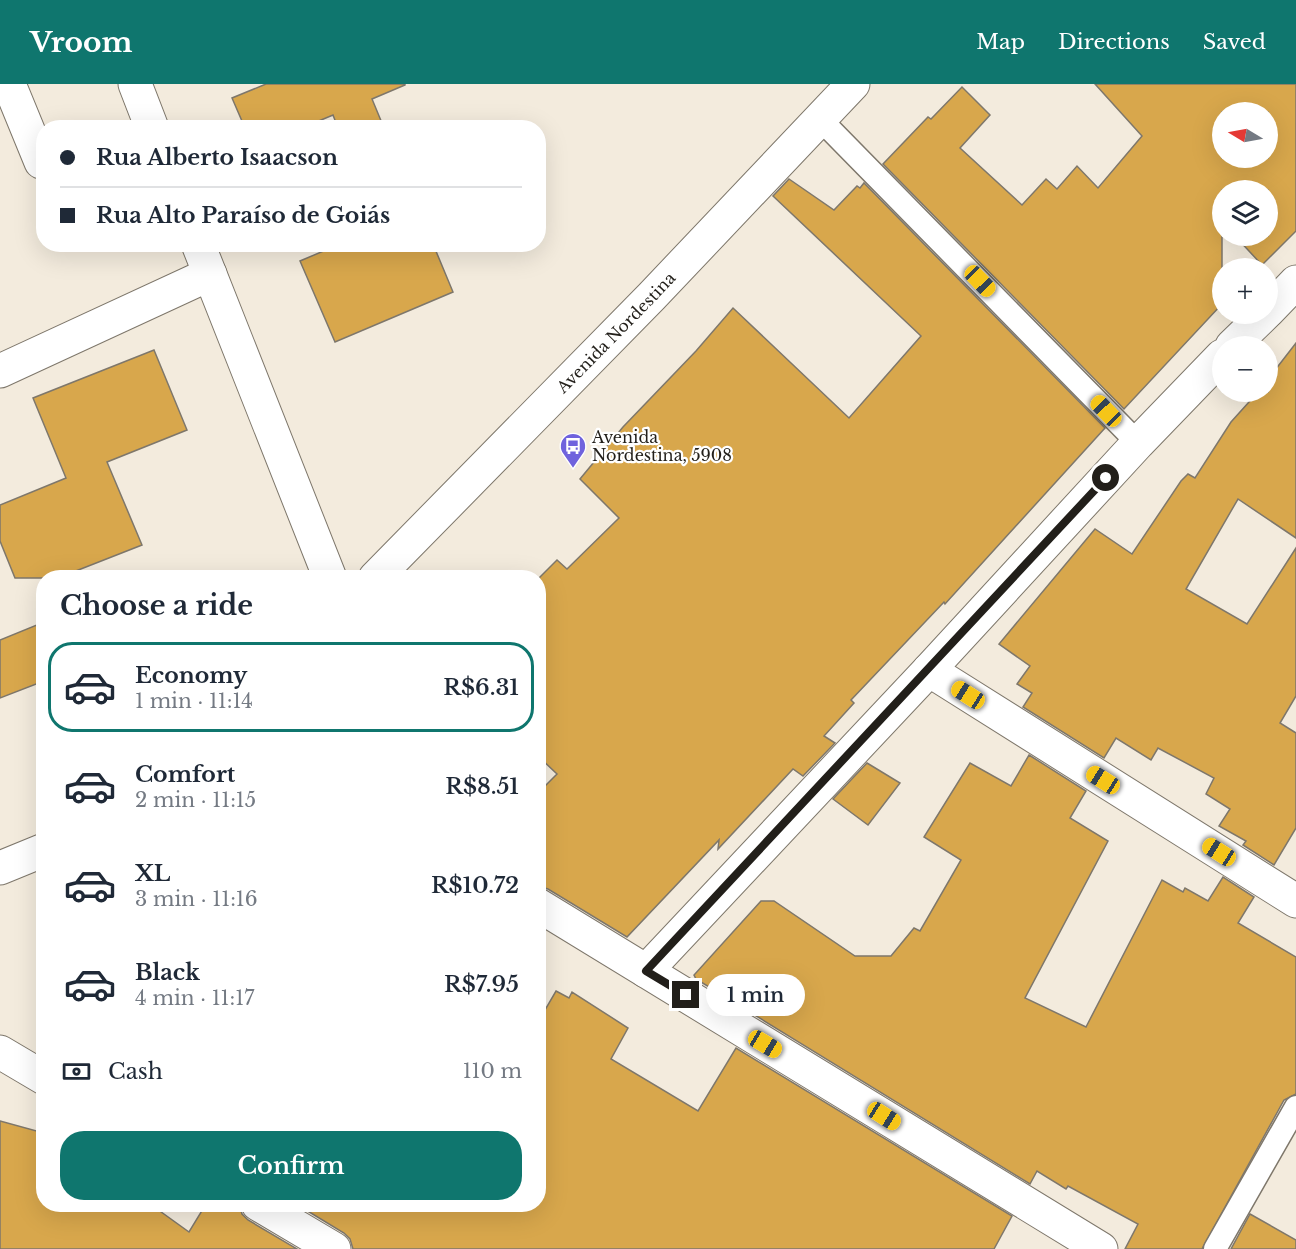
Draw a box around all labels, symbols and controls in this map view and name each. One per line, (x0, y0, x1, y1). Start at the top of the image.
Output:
text: Vroom (30, 25, 132, 60)
text: Map (976, 29, 1025, 55)
text: Directions (1058, 29, 1170, 55)
text: Saved (1203, 29, 1266, 55)
north arrow (1212, 102, 1278, 168)
map controls (1212, 102, 1278, 402)
text: Rua Alberto Isaacson (96, 144, 338, 171)
button: layers (1212, 180, 1278, 246)
text: Rua Alto Paraíso de Goiás (96, 202, 390, 229)
button: + (1212, 258, 1278, 324)
car (961, 262, 999, 300)
street label: Avenida Nordestina (552, 268, 680, 398)
button: − (1212, 336, 1278, 402)
car (1087, 392, 1125, 430)
place label: Avenida Nordestina, 5908 (591, 427, 732, 465)
bus stop icon: Avenida Nordestina, 5908 (558, 431, 588, 469)
route start (1092, 464, 1119, 491)
text: Choose a ride (60, 589, 253, 622)
icon: car (63, 660, 117, 714)
text: Economy (135, 662, 247, 689)
text: R$6.31 (443, 674, 519, 701)
car (948, 678, 988, 712)
text: 1 min · 11:14 (135, 689, 253, 713)
icon: car (63, 759, 117, 813)
text: Comfort (135, 761, 235, 788)
car (1083, 763, 1123, 797)
text: R$8.51 (445, 773, 519, 800)
text: 2 min · 11:15 (135, 788, 256, 812)
car (1199, 835, 1239, 869)
icon: car (63, 858, 117, 912)
text: XL (135, 860, 170, 887)
text: R$10.72 (431, 872, 519, 899)
text: 3 min · 11:16 (135, 887, 258, 911)
icon: car (63, 957, 117, 1011)
text: Black (135, 959, 200, 986)
text: R$7.95 (444, 971, 519, 998)
callout: 1 min (707, 974, 806, 1016)
route end (672, 981, 699, 1008)
text: 1 min (727, 983, 784, 1007)
text: 4 min · 11:17 (135, 986, 254, 1010)
car (745, 1027, 785, 1061)
icon: cash (60, 1055, 93, 1088)
text: Cash (108, 1058, 163, 1085)
text: 110 m (463, 1059, 522, 1083)
car (864, 1099, 904, 1133)
button: Confirm (60, 1131, 522, 1200)

